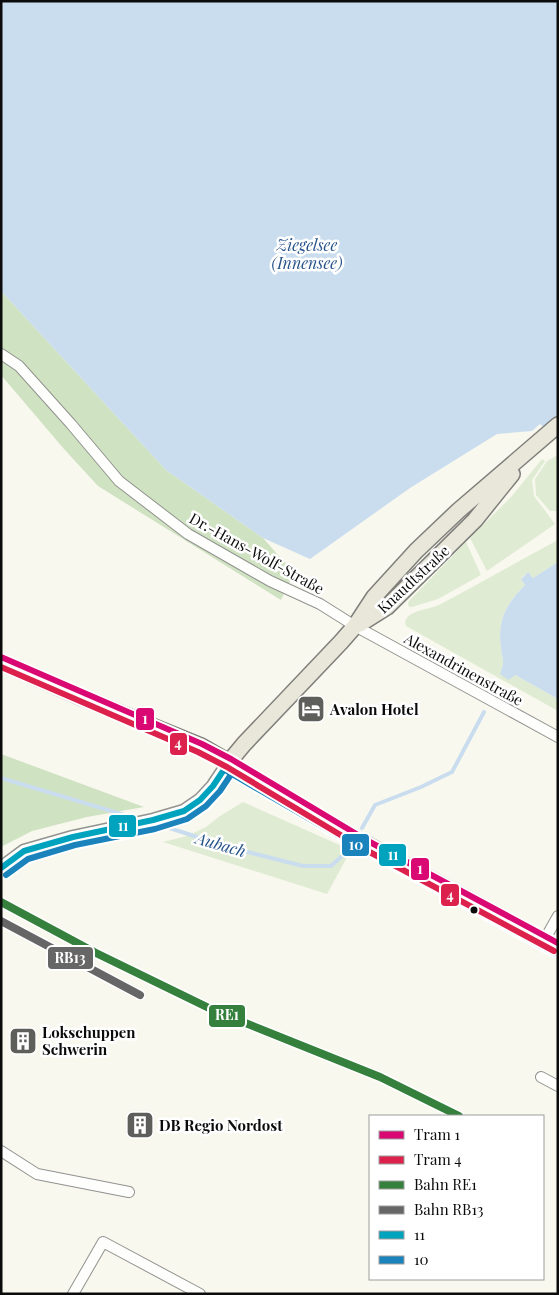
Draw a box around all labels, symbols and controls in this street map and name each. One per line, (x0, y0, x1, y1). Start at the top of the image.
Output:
water label: Ziegelsee (Innensee) (272, 234, 343, 273)
street label: Dr.-Hans-Wolf-Straße (186, 508, 328, 598)
street label: Knaudtstraße (373, 540, 453, 618)
street label: Alexandrinenstraße (400, 628, 527, 710)
hotel icon: Avalon Hotel (296, 694, 326, 724)
place label: Avalon Hotel (329, 699, 419, 719)
line badge: 1 (135, 707, 155, 731)
text: 1 (142, 709, 148, 728)
line badge: 4 (169, 732, 188, 756)
text: 4 (174, 733, 182, 752)
line badge: 11 (108, 814, 137, 838)
text: 11 (118, 816, 128, 835)
water label: Aubach (192, 826, 248, 861)
line badge: 10 (341, 833, 370, 857)
text: 10 (349, 835, 363, 854)
line badge: 11 (378, 843, 407, 867)
text: 11 (388, 845, 398, 864)
line badge: 1 (410, 857, 430, 881)
text: 1 (417, 859, 423, 878)
line badge: 4 (440, 883, 460, 907)
text: 4 (446, 885, 454, 904)
unlabelled marker (469, 905, 479, 915)
line badge: RB13 (47, 946, 94, 970)
text: RB13 (54, 948, 86, 967)
line badge: RE1 (208, 1004, 246, 1028)
text: RE1 (215, 1005, 239, 1024)
place label: Lokschuppen Schwerin (42, 1022, 136, 1059)
building icon: Lokschuppen Schwerin (8, 1026, 38, 1056)
building icon: DB Regio Nordost (125, 1110, 155, 1140)
place label: DB Regio Nordost (159, 1115, 283, 1135)
legend (369, 1115, 544, 1280)
text: Tram 1 (414, 1124, 461, 1144)
text: Tram 4 (414, 1149, 462, 1169)
text: Bahn RE1 (414, 1174, 477, 1194)
text: Bahn RB13 (414, 1199, 484, 1219)
text: 11 (414, 1224, 426, 1244)
text: 10 (414, 1249, 429, 1269)

